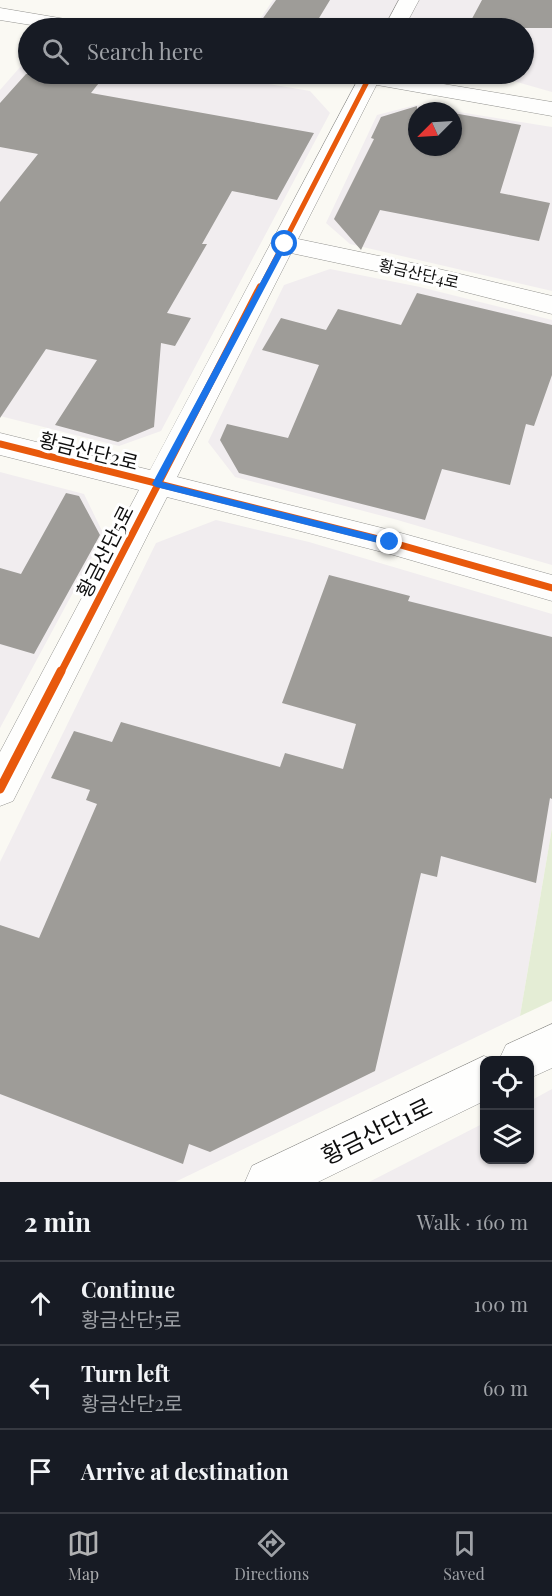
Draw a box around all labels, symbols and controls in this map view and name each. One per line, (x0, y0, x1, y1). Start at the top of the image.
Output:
search box (18, 18, 534, 84)
icon: search (39, 35, 72, 68)
text: Search here (87, 36, 203, 66)
north arrow (408, 102, 462, 156)
route start (271, 230, 297, 256)
street label: 황금산단4로 (377, 254, 461, 292)
street label: 황금산단2로 (36, 425, 142, 475)
street label: 황금산단5로 (69, 500, 139, 602)
route end (376, 528, 402, 554)
map controls (480, 1056, 534, 1164)
button: locate (480, 1056, 534, 1110)
street label: 황금산단1로 (315, 1089, 437, 1171)
button: layers (480, 1110, 534, 1164)
text: 2 min (24, 1204, 91, 1239)
text: Walk · 160 m (417, 1208, 528, 1235)
text: Continue (81, 1274, 175, 1304)
icon: ahead (24, 1287, 57, 1320)
text: 100 m (474, 1290, 528, 1317)
text: 황금산단5로 (81, 1305, 181, 1332)
text: Turn left (81, 1358, 170, 1388)
icon: left (24, 1371, 57, 1404)
text: 60 m (483, 1374, 528, 1401)
text: 황금산단2로 (81, 1389, 183, 1416)
icon: arrive (24, 1455, 57, 1488)
text: Arrive at destination (81, 1456, 289, 1486)
tab: Map (67, 1527, 100, 1584)
tab: Directions (234, 1527, 309, 1584)
tab: Saved (443, 1527, 485, 1584)

